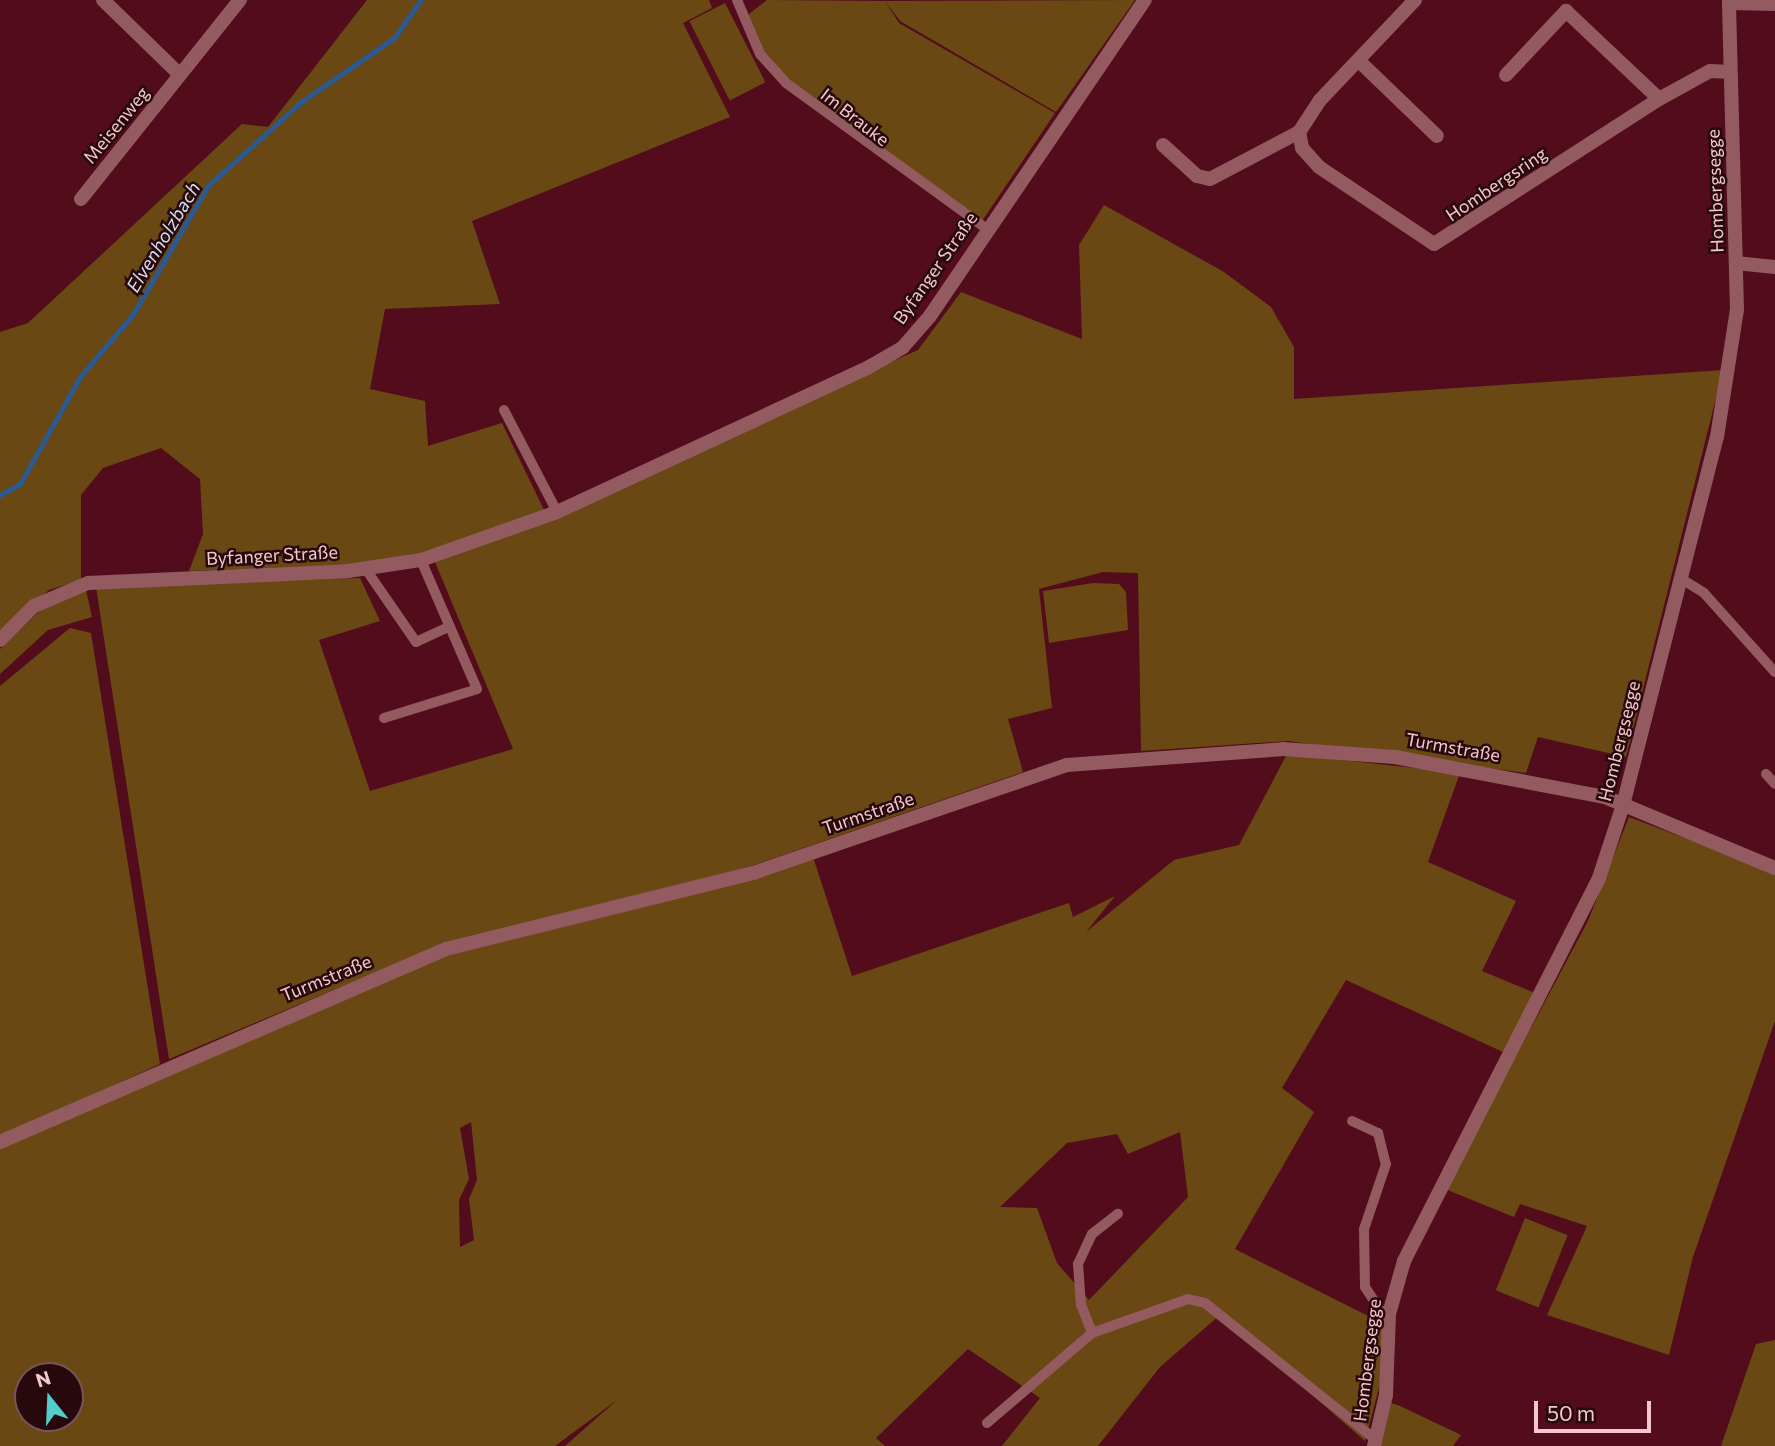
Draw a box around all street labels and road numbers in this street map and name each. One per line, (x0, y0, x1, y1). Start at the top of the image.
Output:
street label: Meisenweg (79, 82, 153, 168)
street label: Im Brauke (816, 84, 894, 150)
street label: Hombergsegge (1702, 129, 1728, 253)
street label: Hombergsring (1441, 142, 1551, 226)
street label: Byfanger Straße (888, 208, 982, 328)
street label: Byfanger Straße (206, 541, 338, 569)
street label: Hombergsegge (1594, 678, 1644, 804)
street label: Turmstraße (1404, 728, 1502, 766)
street label: Turmstraße (819, 787, 917, 839)
street label: Turmstraße (278, 950, 374, 1006)
street label: Hombergsegge (1349, 1297, 1385, 1423)

